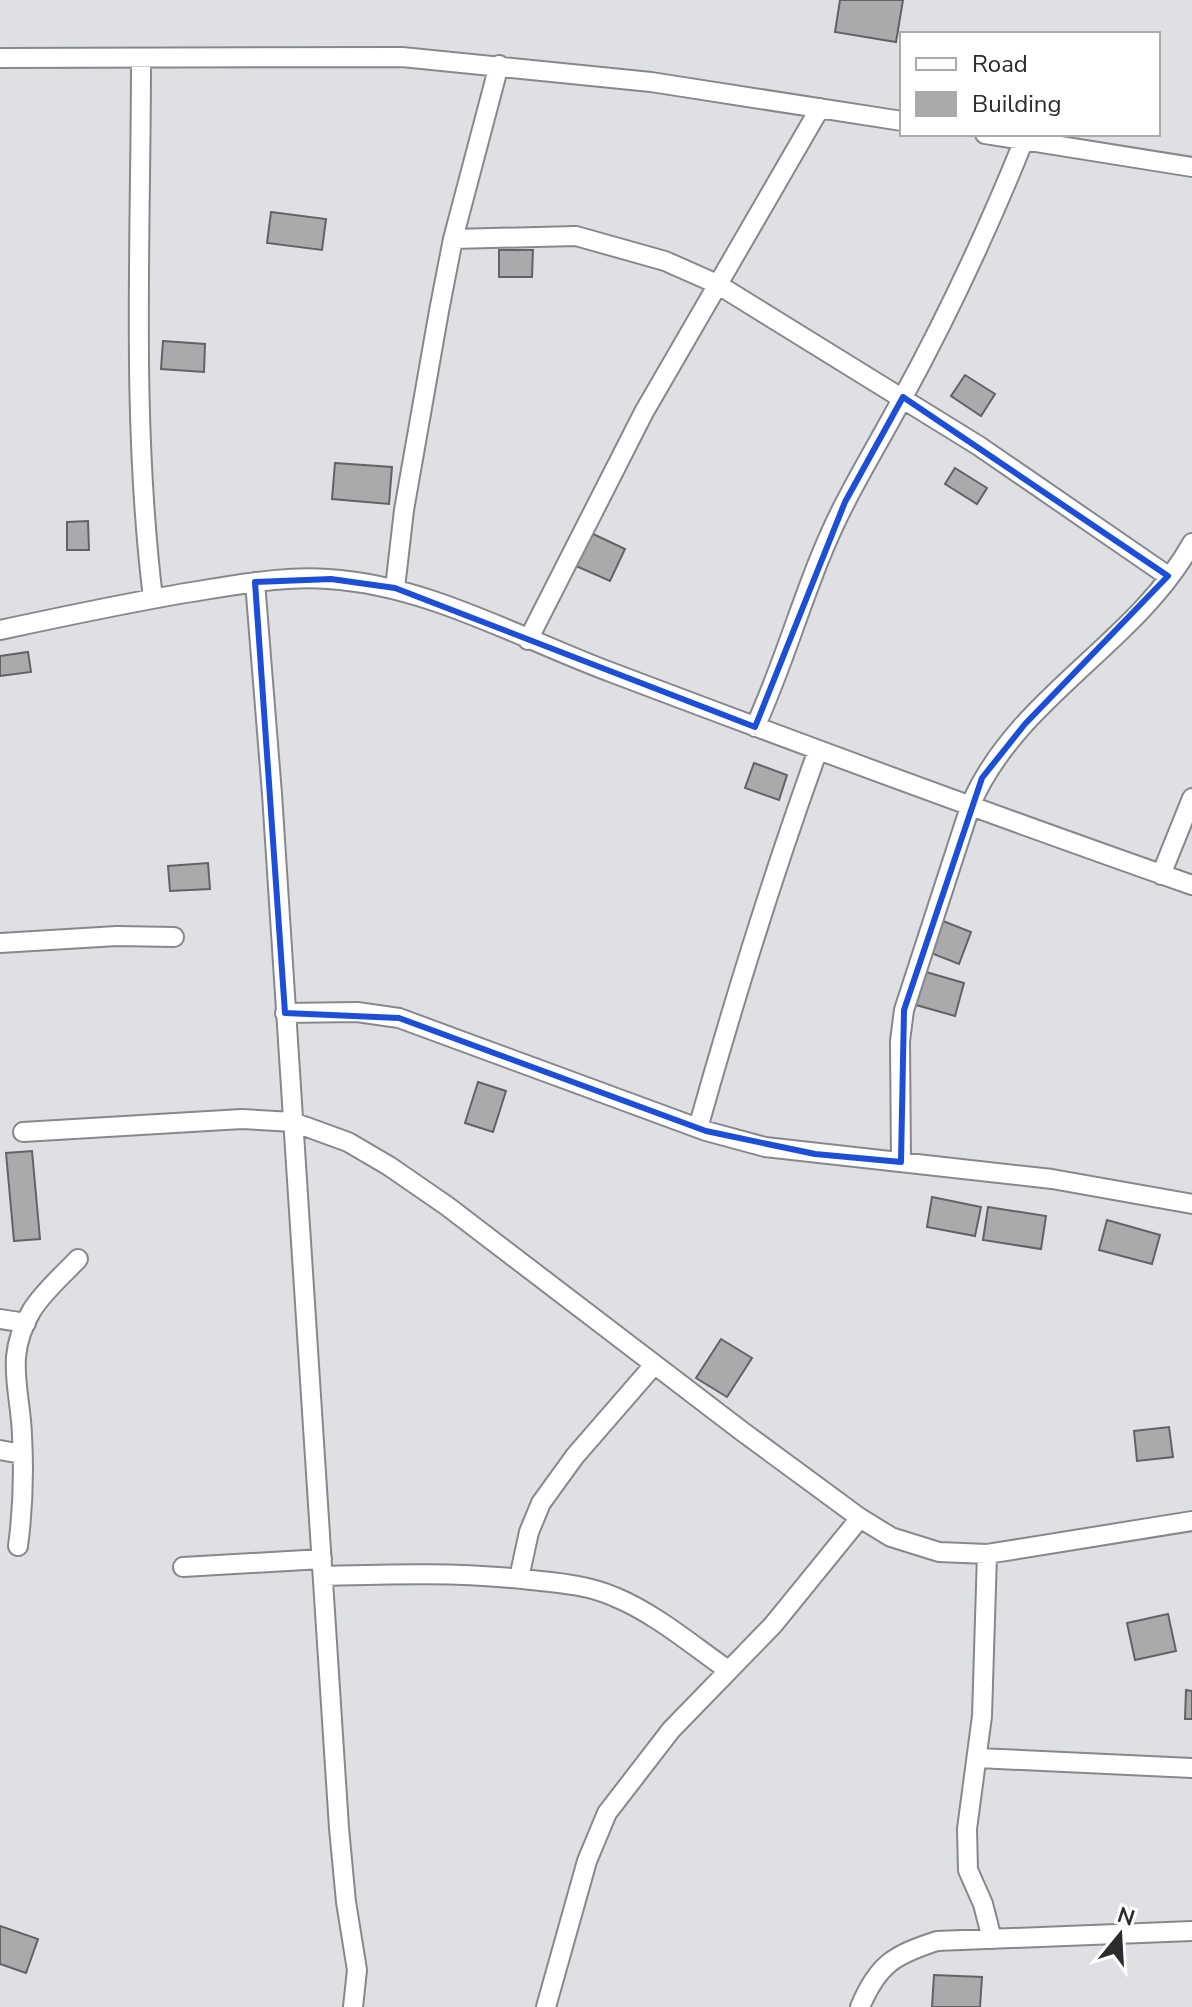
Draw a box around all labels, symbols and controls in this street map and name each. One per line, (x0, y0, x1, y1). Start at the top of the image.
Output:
legend (900, 32, 1160, 136)
text: Road (972, 48, 1028, 80)
text: Building (972, 88, 1062, 120)
north arrow (1080, 1895, 1160, 1975)
text: N (1113, 1900, 1138, 1934)

